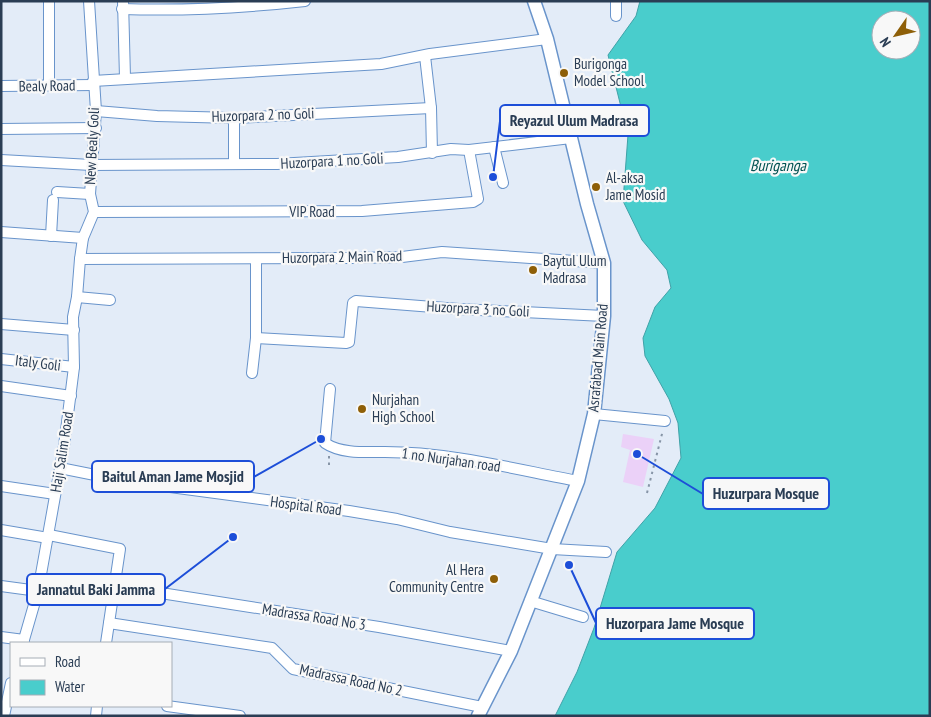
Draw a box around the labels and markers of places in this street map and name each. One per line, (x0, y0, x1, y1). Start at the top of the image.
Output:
place label: Burigonga Model School (574, 54, 645, 90)
marker: Burigonga Model School (558, 67, 570, 79)
callout: Reyazul Ulum Madrasa (500, 105, 649, 136)
place label: Al-aksa Jame Mosid (605, 168, 666, 204)
marker: Al-aksa Jame Mosid (590, 181, 602, 193)
place label: Baytul Ulum Madrasa (543, 251, 607, 287)
marker: Baytul Ulum Madrasa (527, 264, 539, 276)
place label: Nurjahan High School (372, 390, 435, 426)
marker: Nurjahan High School (356, 403, 368, 415)
callout: Baitul Aman Jame Mosjid (92, 461, 254, 492)
callout: Huzurpara Mosque (703, 478, 829, 509)
place label: Al Hera Community Centre (389, 560, 484, 596)
marker: Al Hera Community Centre (488, 573, 500, 585)
callout: Jannatul Baki Jamma (27, 574, 165, 605)
callout: Huzorpara Jame Mosque (596, 608, 754, 639)

